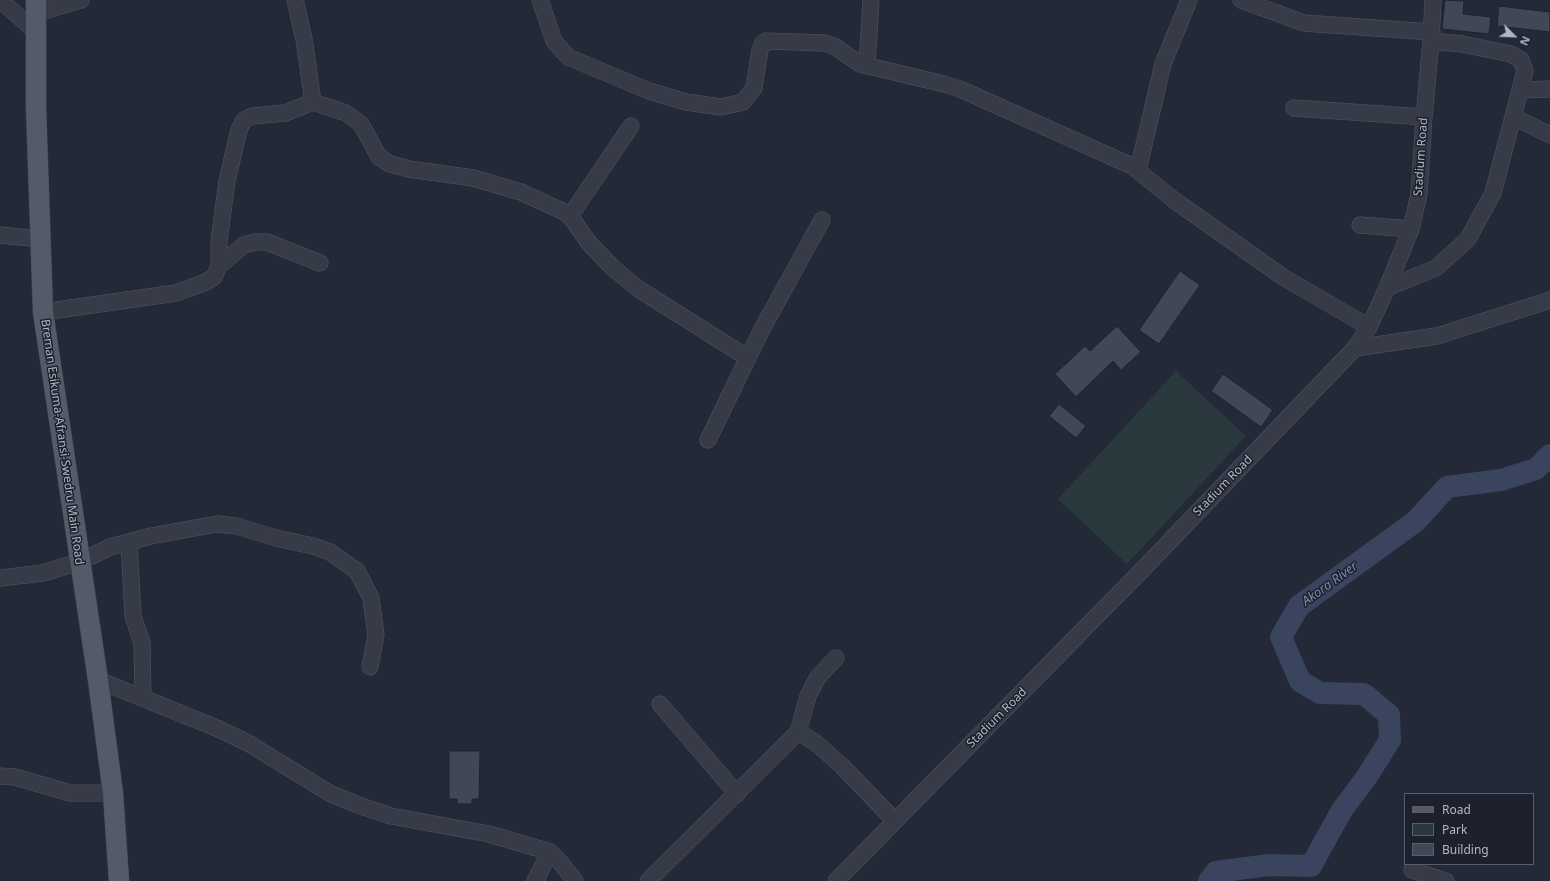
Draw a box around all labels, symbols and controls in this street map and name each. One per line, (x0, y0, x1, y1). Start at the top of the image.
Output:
north arrow (1494, 16, 1534, 56)
text: N (1517, 34, 1534, 48)
street label: Stadium Road (1411, 117, 1431, 197)
street label: Breman Esikuma-Afransi-Swedru Main Road (38, 318, 86, 566)
street label: Stadium Road (1190, 453, 1256, 519)
water label: Akora River (1299, 559, 1361, 609)
street label: Stadium Road (964, 685, 1030, 751)
legend (1404, 793, 1534, 865)
text: Road (1442, 801, 1471, 818)
text: Park (1442, 821, 1467, 838)
text: Building (1442, 841, 1489, 858)

